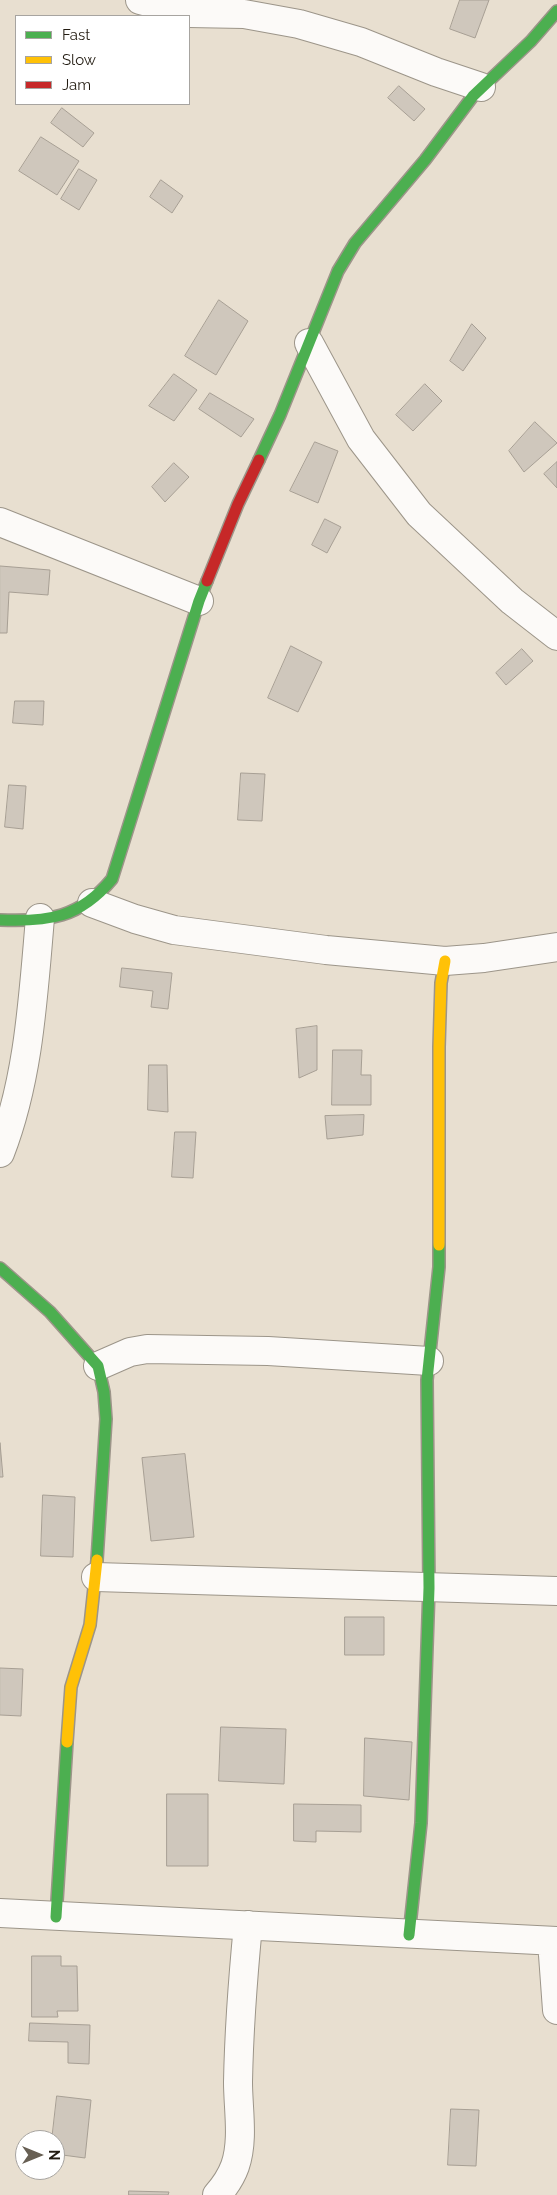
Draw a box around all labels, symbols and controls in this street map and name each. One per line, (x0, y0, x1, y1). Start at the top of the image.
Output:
legend (15, 15, 190, 105)
text: Fast (62, 26, 90, 44)
text: Slow (62, 51, 96, 69)
text: Jam (62, 76, 91, 94)
north arrow (15, 2130, 65, 2180)
text: N (46, 2150, 62, 2160)

